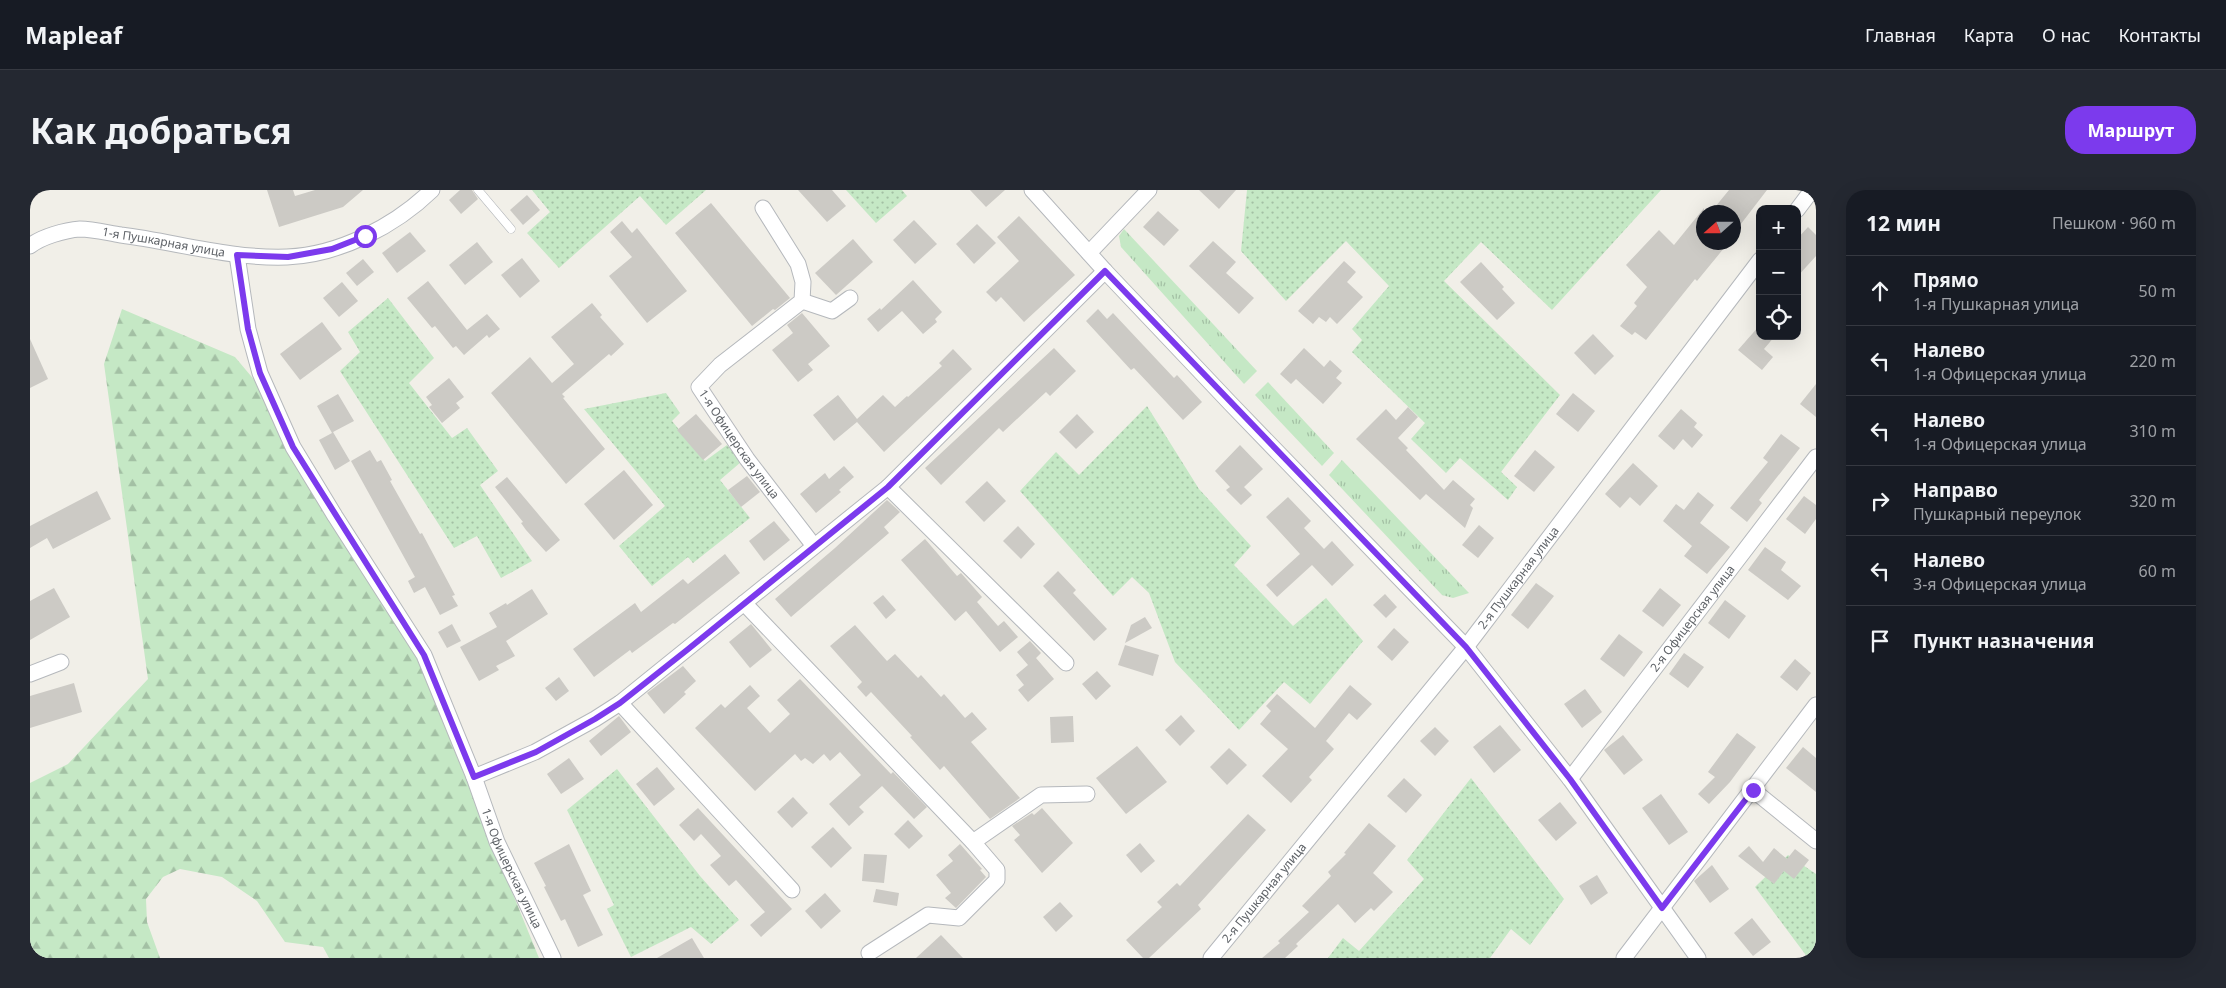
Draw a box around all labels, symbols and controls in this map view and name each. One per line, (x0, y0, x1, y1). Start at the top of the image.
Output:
text: Mapleaf (25, 18, 122, 51)
text: Главная (1865, 23, 1936, 47)
text: Карта (1964, 23, 2014, 47)
text: О нас (2042, 23, 2090, 47)
text: Контакты (2118, 23, 2201, 47)
button: Маршрут (2065, 106, 2196, 154)
text: Как добраться (30, 107, 292, 154)
north arrow (1696, 205, 1741, 250)
map controls (1756, 205, 1801, 340)
button: + (1756, 205, 1801, 250)
text: 12 мин (1866, 209, 1941, 237)
text: Пешком · 960 m (2052, 212, 2176, 234)
street label: 1-я Пушкарная улица (101, 223, 226, 261)
route start (354, 225, 377, 248)
button: − (1756, 250, 1801, 295)
text: Прямо (1913, 267, 1979, 293)
icon: ahead (1866, 277, 1894, 305)
text: 50 m (2139, 280, 2176, 302)
text: 1-я Пушкарная улица (1913, 293, 2079, 315)
button: locate (1756, 295, 1801, 340)
text: Налево (1913, 337, 1985, 363)
icon: left (1866, 347, 1894, 375)
text: 220 m (2129, 350, 2176, 372)
text: 1-я Офицерская улица (1913, 363, 2087, 385)
street label: 1-я Офицерская улица (695, 386, 784, 502)
text: Налево (1913, 407, 1985, 433)
icon: left (1866, 417, 1894, 445)
text: 310 m (2129, 420, 2176, 442)
text: 1-я Офицерская улица (1913, 433, 2087, 455)
text: Направо (1913, 477, 1998, 503)
icon: right (1866, 487, 1894, 515)
text: 320 m (2129, 490, 2176, 512)
text: Пушкарный переулок (1913, 503, 2081, 525)
street label: 2-я Пушкарная улица (1474, 523, 1563, 632)
text: Налево (1913, 547, 1985, 573)
icon: left (1866, 557, 1894, 585)
text: 60 m (2139, 560, 2176, 582)
street label: 2-я Офицерская улица (1646, 561, 1739, 675)
text: 3-я Офицерская улица (1913, 573, 2087, 595)
icon: arrive (1866, 627, 1894, 655)
text: Пункт назначения (1913, 628, 2094, 654)
route end (1742, 779, 1765, 802)
street label: 1-я Офицерская улица (478, 806, 546, 931)
street label: 2-я Пушкарная улица (1218, 839, 1310, 946)

